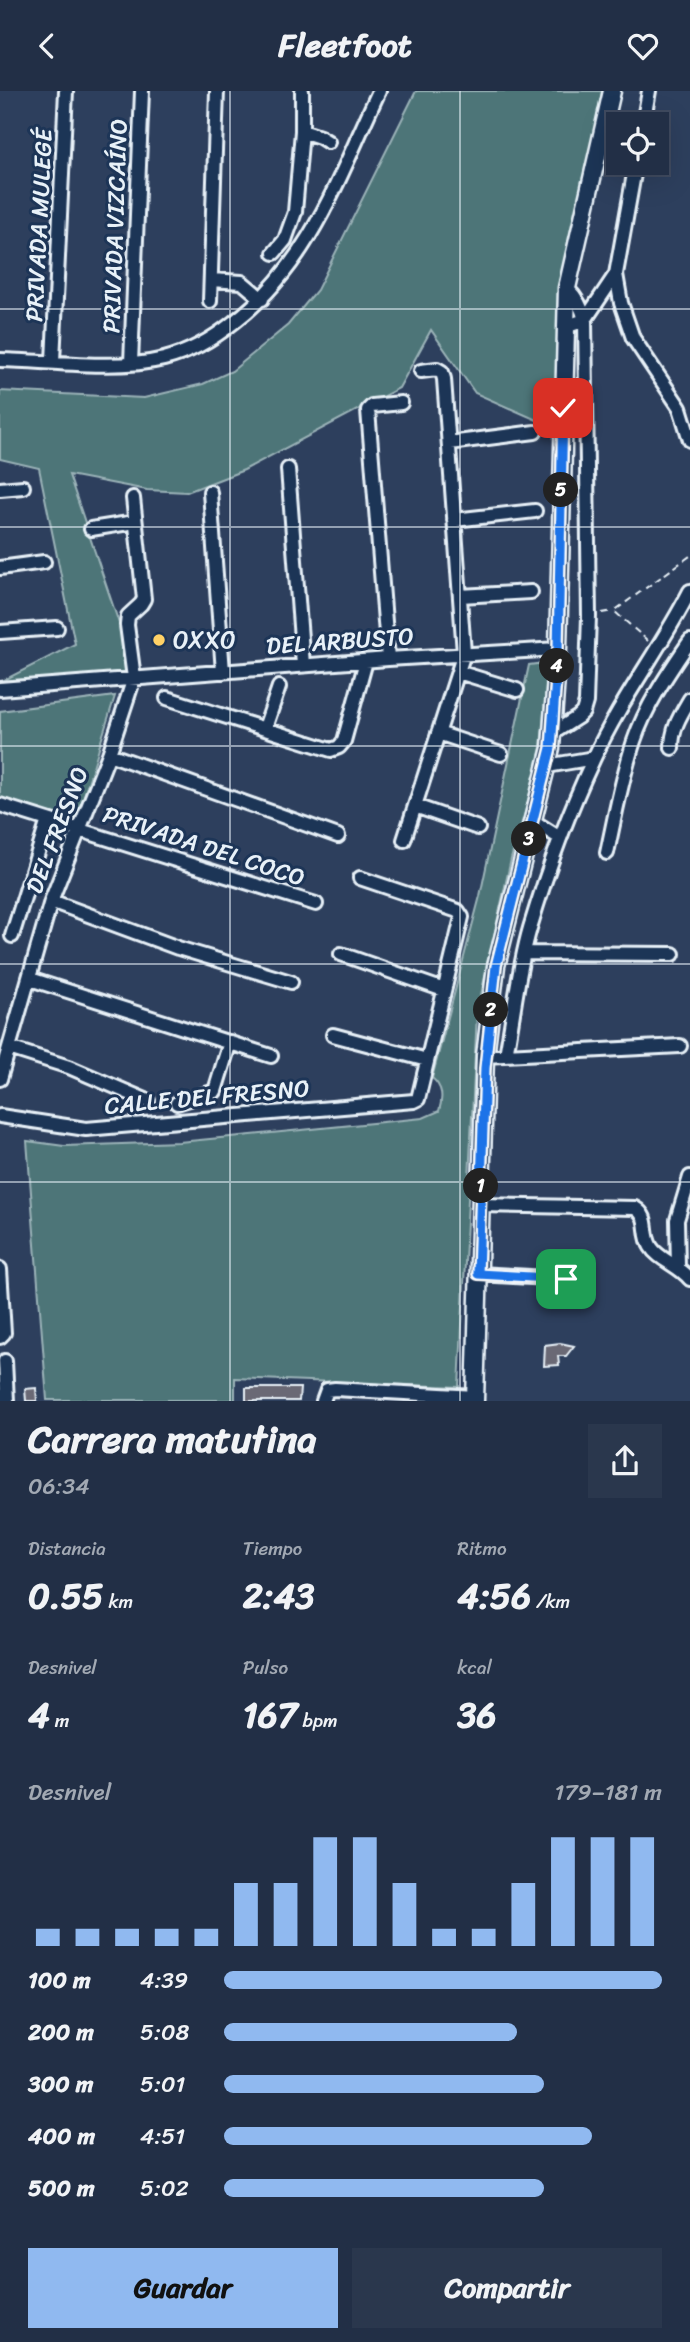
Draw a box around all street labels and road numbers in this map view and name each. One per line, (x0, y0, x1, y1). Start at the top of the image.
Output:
street label: PRIVADA VIZCAÍNO (90, 118, 140, 334)
street label: PRIVADA MULEGÉ (13, 125, 65, 323)
street label: DEL ARBUSTO (265, 615, 415, 667)
street label: DEL FRESNO (13, 760, 101, 900)
street label: PRIVADA DEL COCO (97, 793, 311, 899)
street label: CALLE DEL FRESNO (103, 1067, 311, 1127)

